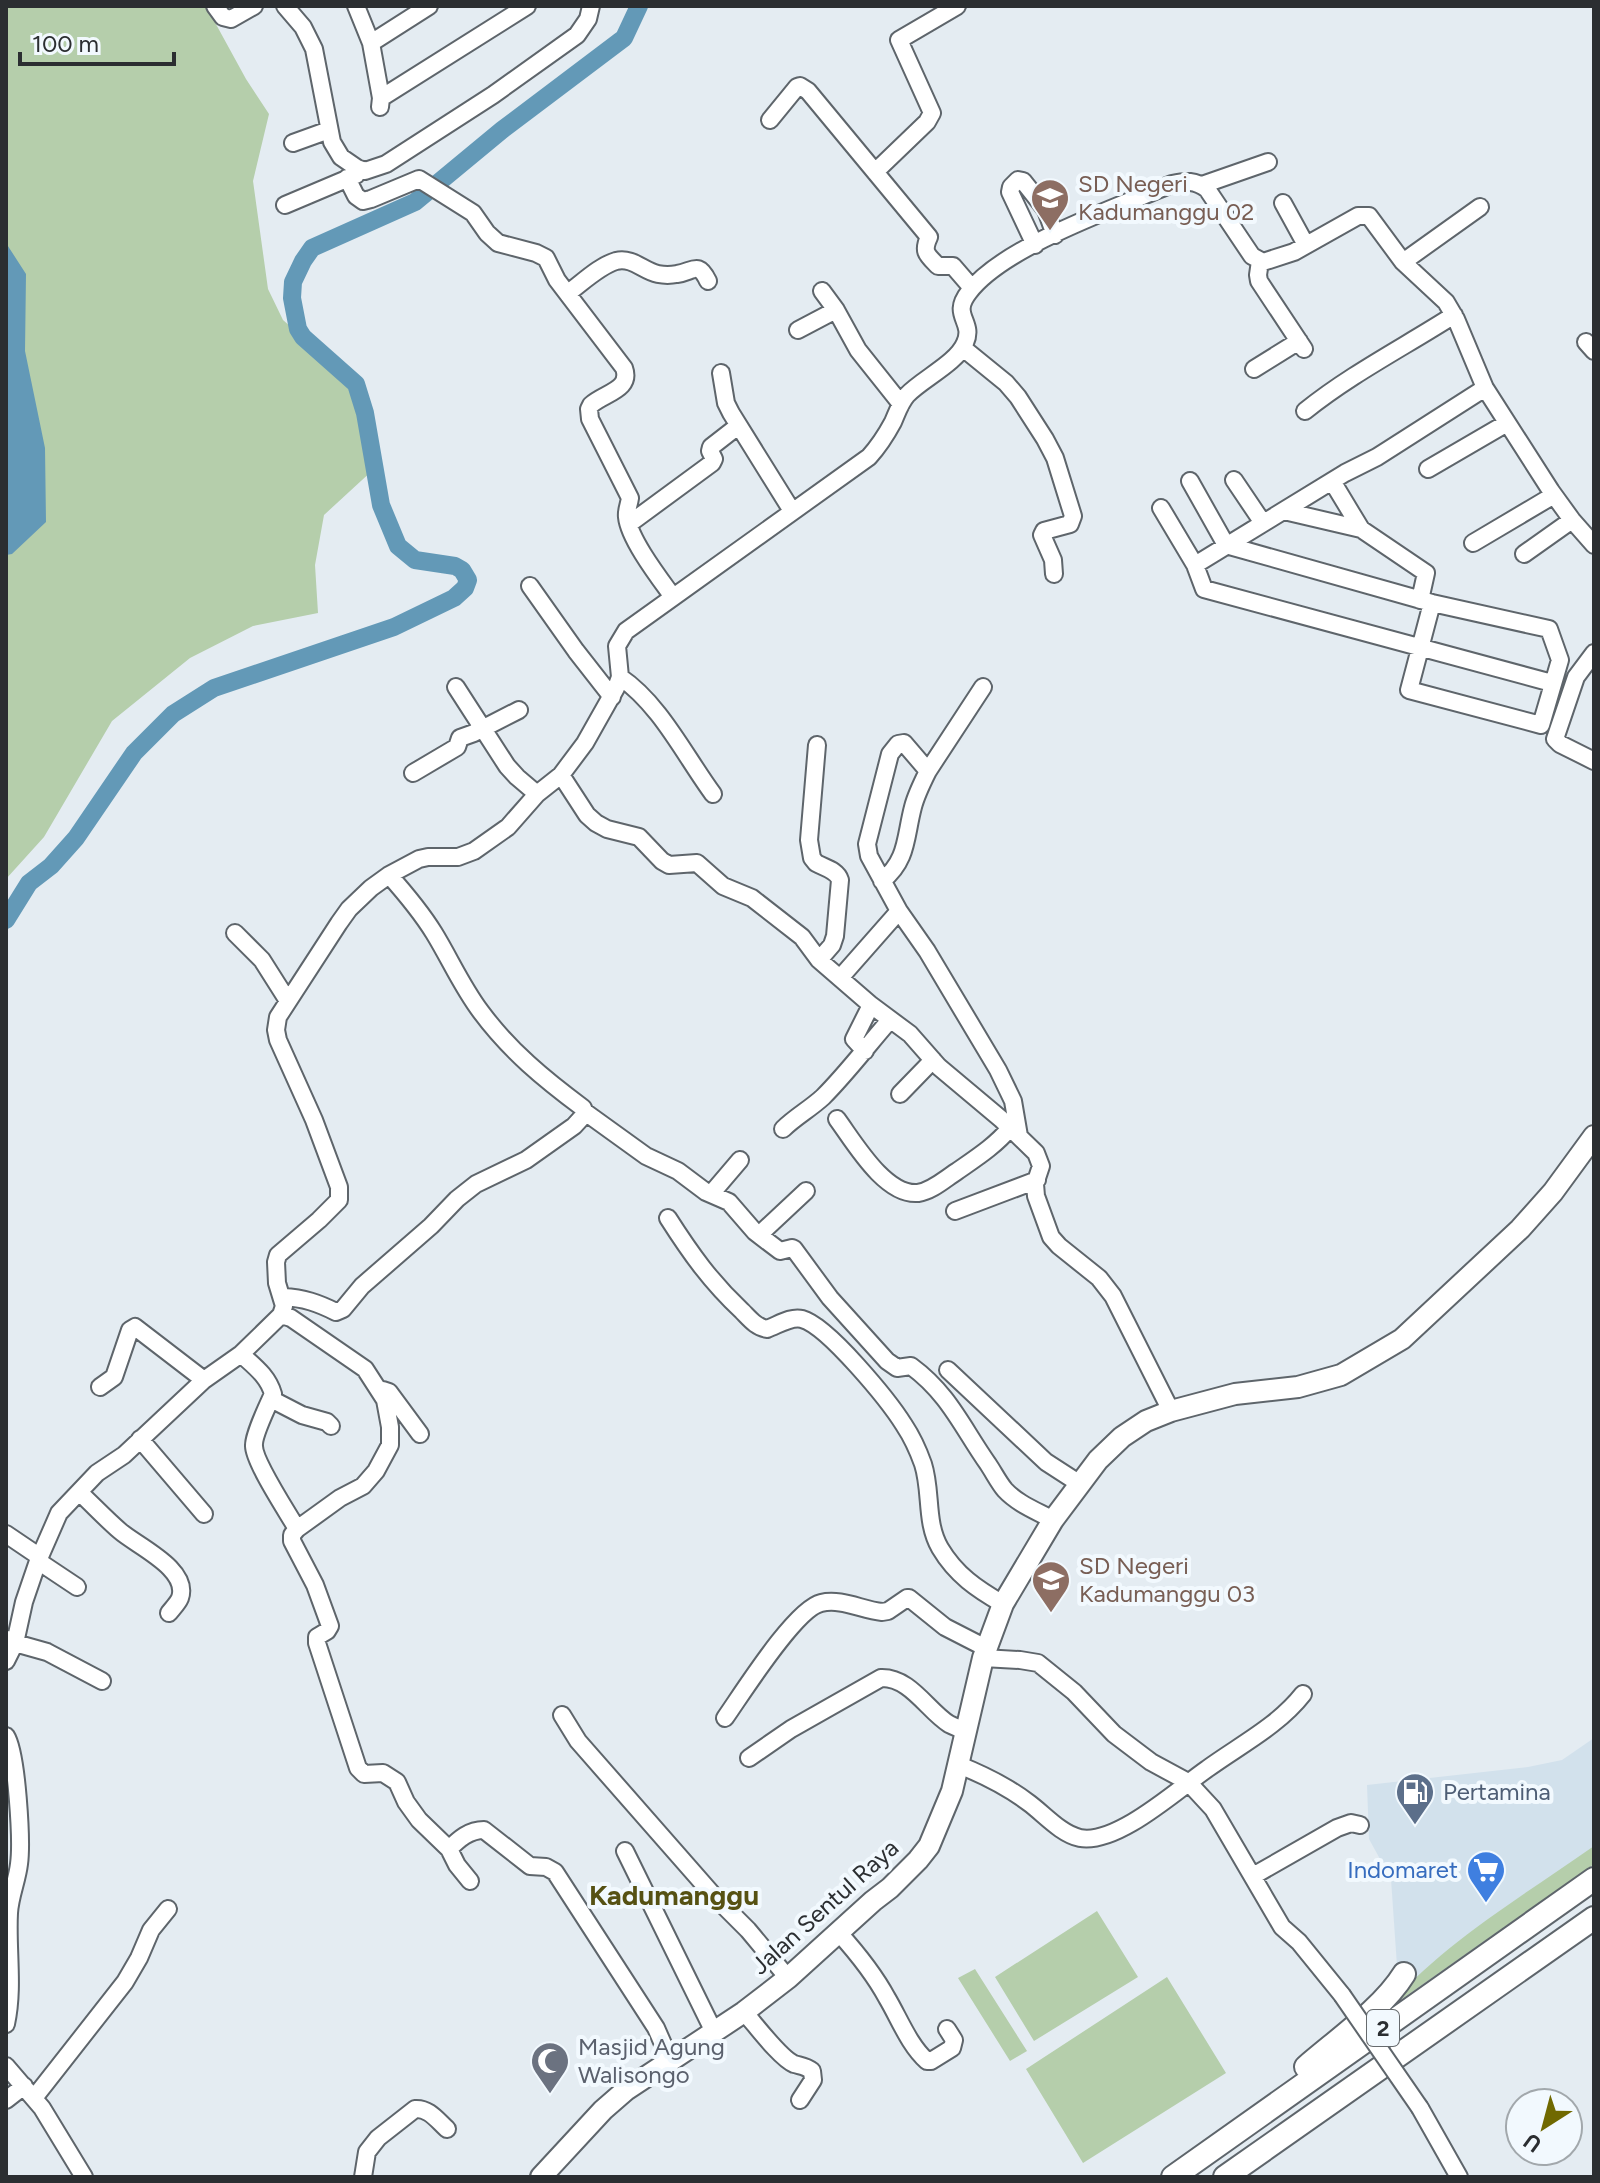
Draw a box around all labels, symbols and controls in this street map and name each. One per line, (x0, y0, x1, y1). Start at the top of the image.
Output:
scale bar (20, 16, 174, 66)
text: 100 m (32, 29, 99, 58)
place label: SD Negeri Kadumanggu 02 (1078, 169, 1255, 226)
school or university icon: SD Negeri Kadumanggu 02 (1029, 177, 1071, 232)
place label: SD Negeri Kadumanggu 03 (1079, 1551, 1255, 1608)
school or university icon: SD Negeri Kadumanggu 03 (1030, 1559, 1072, 1614)
fuel station icon: Pertamina (1394, 1771, 1436, 1826)
place label: Pertamina (1443, 1777, 1551, 1806)
street label: Jalan Sentul Raya (745, 1833, 904, 1980)
supermarket icon: Indomaret (1465, 1849, 1507, 1904)
place label: Indomaret (1347, 1855, 1458, 1884)
district label: Kadumanggu (589, 1878, 759, 1912)
road number: 2 (1367, 2010, 1399, 2046)
place label: Masjid Agung Walisongo (578, 2032, 725, 2089)
mosque icon: Masjid Agung Walisongo (529, 2040, 571, 2095)
north arrow (1504, 2087, 1584, 2167)
text: U (1518, 2127, 1547, 2158)

